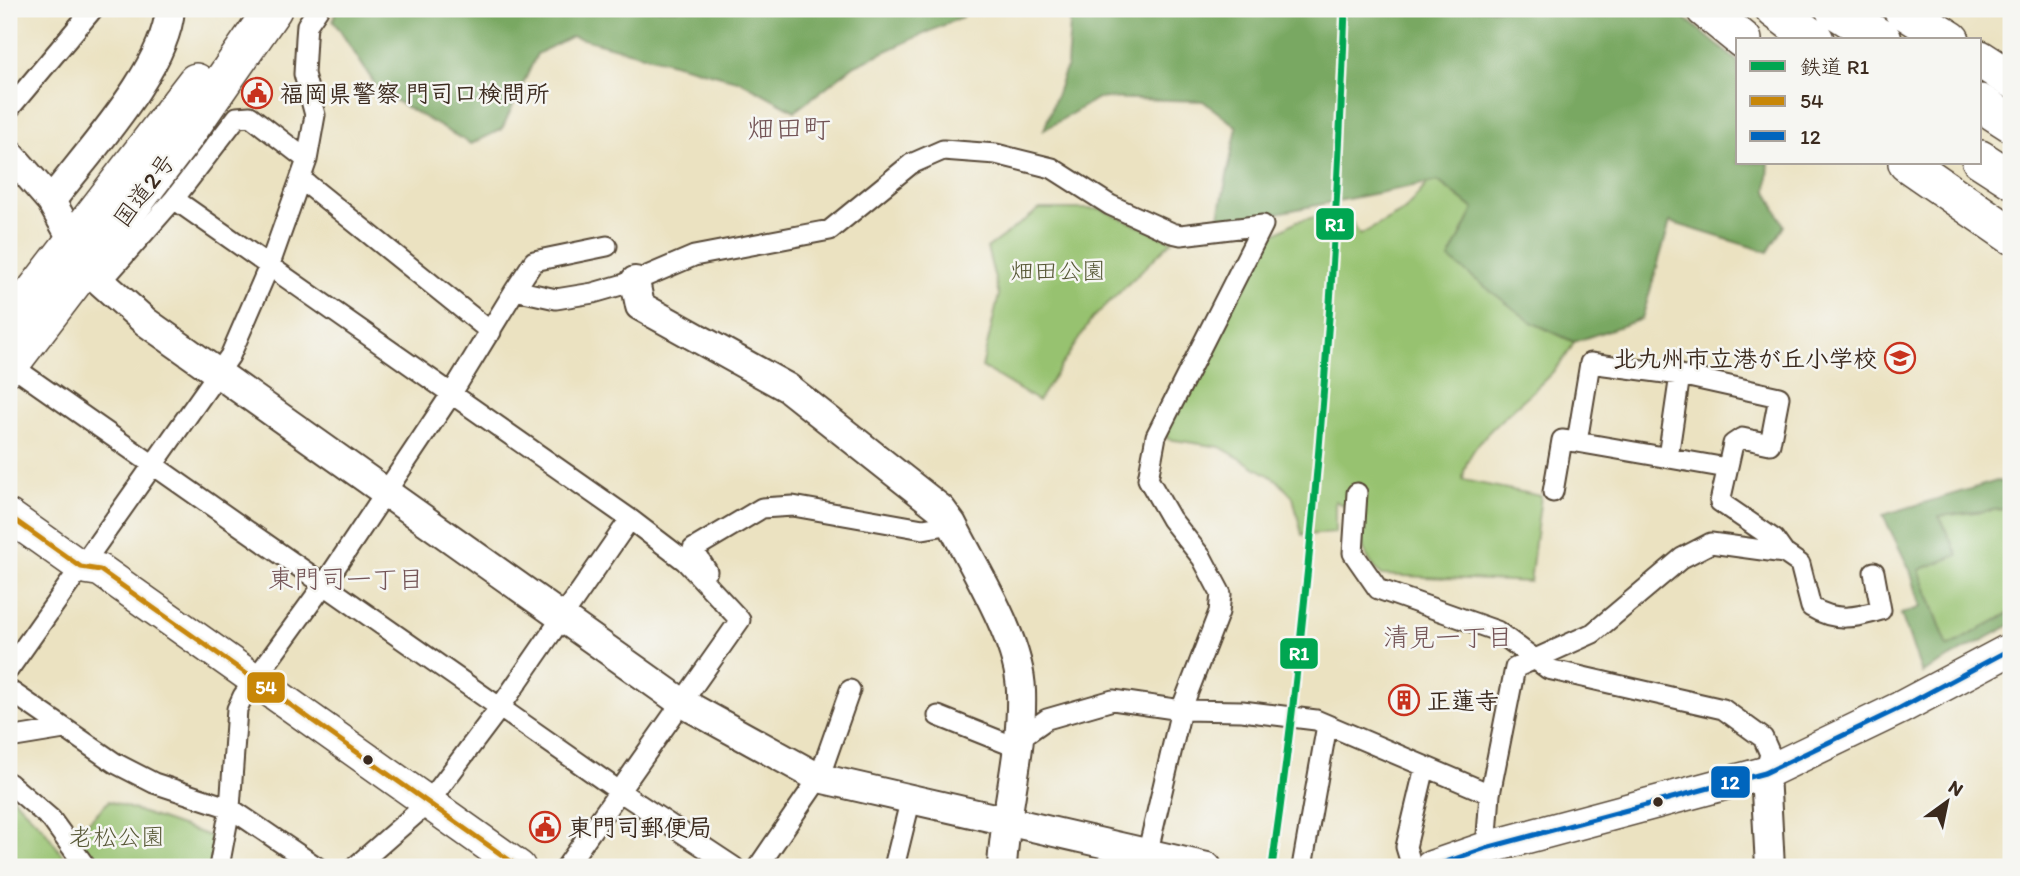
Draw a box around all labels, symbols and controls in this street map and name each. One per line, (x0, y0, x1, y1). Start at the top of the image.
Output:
legend (1736, 38, 1982, 164)
text: 鉄道 R1 (1800, 54, 1869, 79)
public building icon: 福岡県警察 門司口検問所 (240, 76, 274, 110)
place label: 福岡県警察 門司口検問所 (280, 79, 549, 108)
text: 54 (1800, 88, 1824, 113)
district label: 畑田町 (747, 111, 831, 145)
text: 12 (1800, 124, 1821, 149)
street label: 国道2号 (107, 147, 181, 233)
line badge: R1 (1315, 207, 1355, 241)
text: R1 (1325, 213, 1345, 236)
park label: 畑田公園 (1010, 256, 1106, 285)
school or university icon: 北九州市立港が丘小学校 (1883, 341, 1917, 375)
place label: 北九州市立港が丘小学校 (1613, 344, 1877, 373)
district label: 東門司一丁目 (268, 563, 424, 595)
district label: 清見一丁目 (1383, 621, 1513, 653)
line badge: R1 (1279, 637, 1319, 670)
text: R1 (1289, 642, 1309, 665)
line badge: 54 (246, 671, 286, 704)
text: 54 (255, 676, 277, 699)
building icon: 正蓮寺 (1387, 683, 1421, 717)
place label: 正蓮寺 (1427, 686, 1499, 715)
unlabelled marker (361, 753, 375, 767)
line badge: 12 (1710, 765, 1751, 799)
north arrow (1912, 768, 1982, 838)
text: 12 (1721, 771, 1739, 794)
text: N (1944, 775, 1968, 801)
unlabelled marker (1651, 795, 1665, 809)
public building icon: 東門司郵便局 (528, 810, 562, 844)
place label: 東門司郵便局 (568, 813, 712, 842)
park label: 老松公園 (69, 822, 165, 851)

